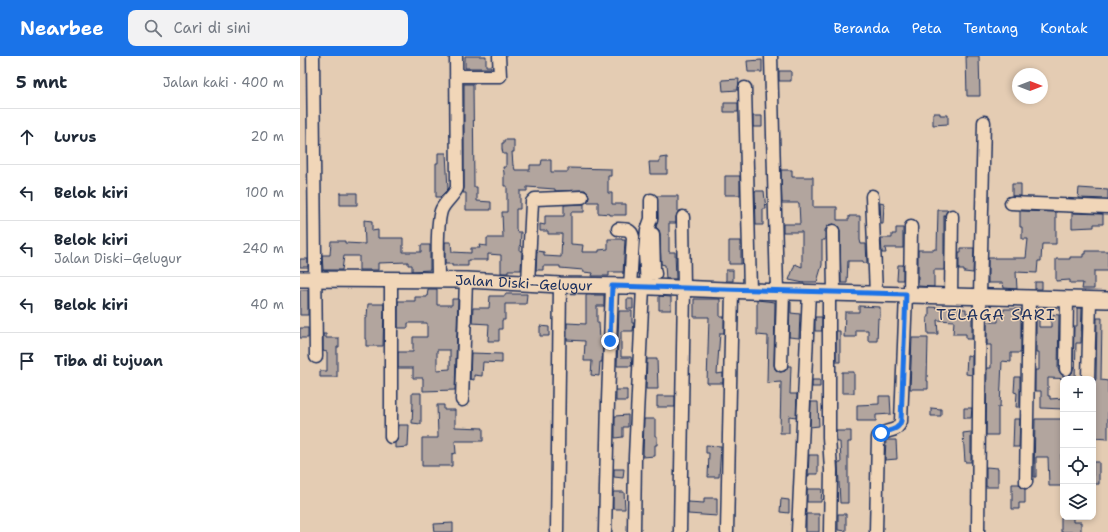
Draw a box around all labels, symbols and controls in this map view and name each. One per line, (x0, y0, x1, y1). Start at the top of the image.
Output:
search box (128, 10, 408, 46)
text: Nearbee (20, 16, 104, 41)
icon: search (142, 17, 164, 39)
text: Cari di sini (174, 18, 251, 38)
text: Beranda (833, 19, 890, 37)
text: Peta (912, 19, 942, 37)
text: Tentang (964, 19, 1018, 37)
text: Kontak (1040, 19, 1088, 37)
north arrow (1012, 68, 1048, 104)
text: 5 mnt (16, 71, 67, 93)
text: Jalan kaki · 400 m (163, 74, 284, 91)
icon: ahead (16, 126, 38, 148)
text: Lurus (54, 127, 96, 147)
text: 20 m (251, 128, 284, 145)
icon: left (16, 182, 38, 204)
text: Belok kiri (54, 183, 128, 203)
text: 100 m (245, 184, 284, 201)
text: Belok kiri (54, 230, 128, 250)
icon: left (16, 238, 38, 260)
text: 240 m (242, 240, 284, 257)
text: Jalan Diski–Gelugur (54, 250, 182, 267)
street label: Jalan Diski–Gelugur (455, 271, 593, 294)
icon: left (16, 294, 38, 316)
text: Belok kiri (54, 295, 128, 315)
text: 40 m (250, 296, 284, 313)
district label: TELAGA SARI (936, 304, 1056, 325)
route end (601, 332, 619, 350)
icon: arrive (16, 350, 38, 372)
text: Tiba di tujuan (54, 351, 163, 371)
map controls (1060, 376, 1096, 520)
button: + (1060, 376, 1096, 412)
button: − (1060, 412, 1096, 448)
route start (872, 424, 890, 442)
button: locate (1060, 448, 1096, 484)
button: layers (1060, 484, 1096, 520)

